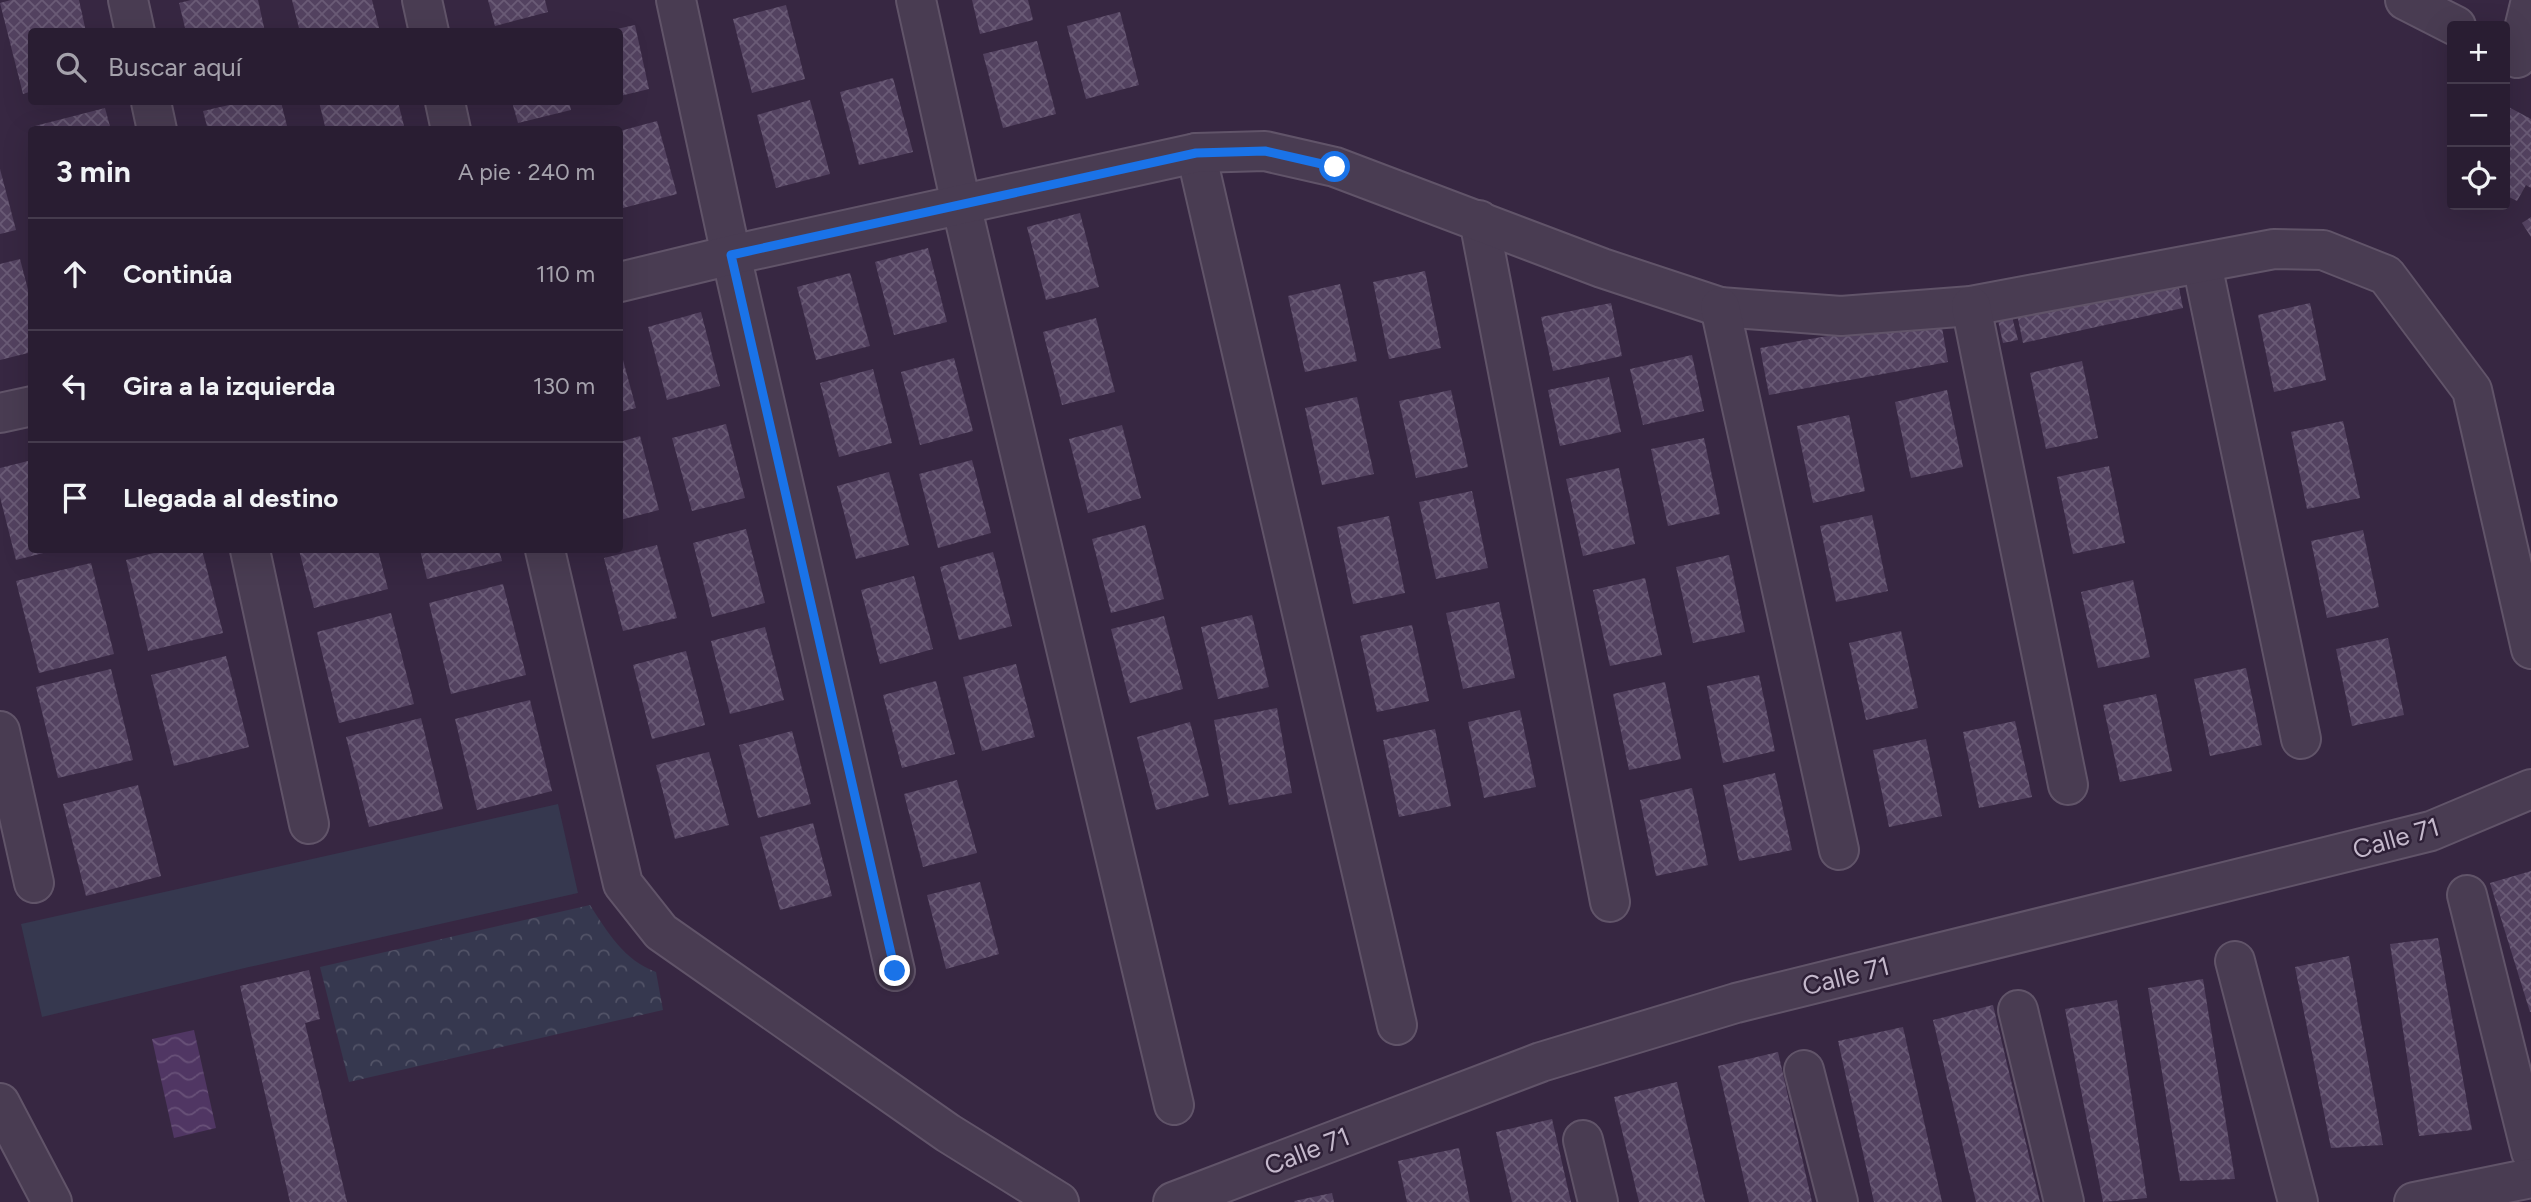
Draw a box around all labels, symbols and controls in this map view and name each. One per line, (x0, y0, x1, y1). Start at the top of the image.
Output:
map controls (2447, 21, 2510, 210)
button: + (2447, 21, 2510, 84)
search box (28, 28, 623, 105)
icon: search (52, 48, 90, 86)
text: Buscar aquí (108, 51, 242, 83)
button: − (2447, 84, 2510, 147)
button: locate (2447, 147, 2510, 210)
route start (1319, 151, 1350, 182)
text: 3 min (56, 153, 131, 190)
text: A pie · 240 m (458, 158, 595, 186)
icon: ahead (56, 255, 94, 293)
text: Continúa (123, 258, 232, 290)
text: 110 m (536, 260, 595, 288)
icon: left (56, 367, 94, 405)
text: Gira a la izquierda (123, 370, 335, 402)
text: 130 m (533, 372, 595, 400)
icon: arrive (56, 479, 94, 517)
text: Llegada al destino (123, 482, 338, 514)
street label: Calle 71 (2349, 810, 2443, 866)
street label: Calle 71 (1799, 950, 1893, 1002)
route end (879, 955, 910, 986)
street label: Calle 71 (1260, 1120, 1354, 1182)

